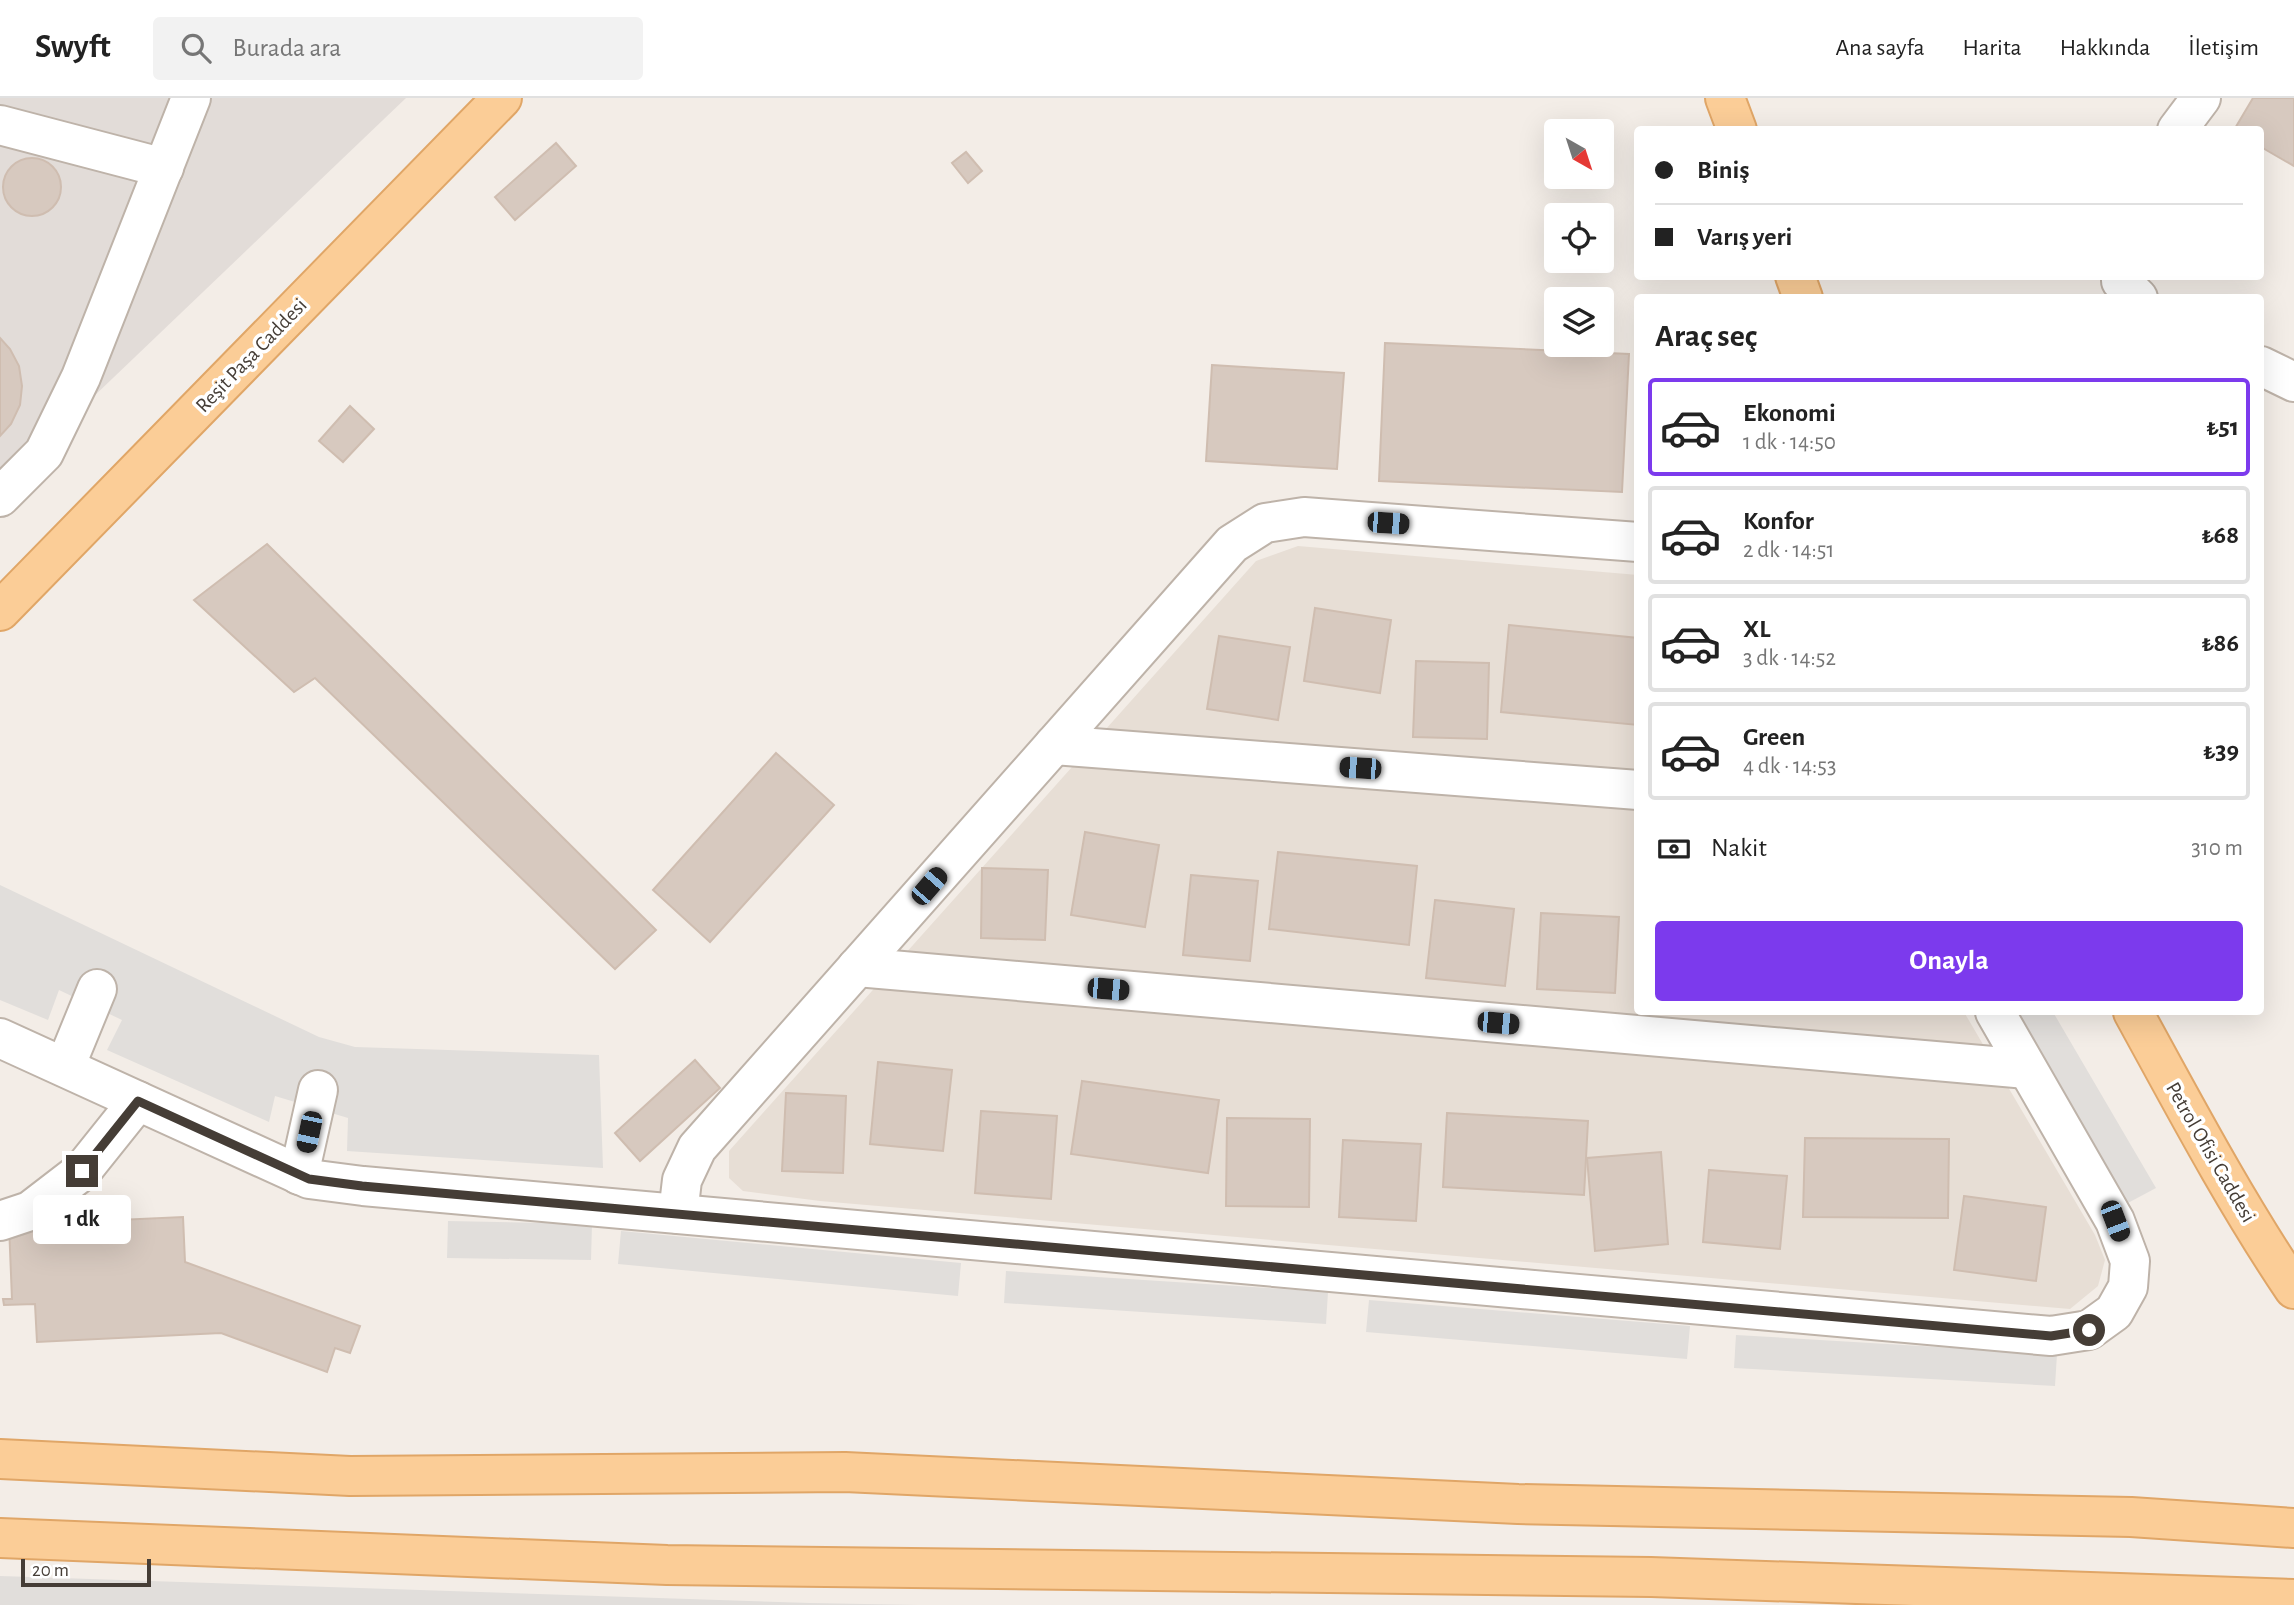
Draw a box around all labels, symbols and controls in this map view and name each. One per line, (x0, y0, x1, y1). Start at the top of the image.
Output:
search box (153, 17, 643, 80)
icon: search (177, 29, 215, 67)
text: Swyft (35, 31, 111, 64)
text: Burada ara (233, 35, 341, 61)
text: Ana sayfa (1835, 36, 1925, 60)
text: Harita (1963, 36, 2022, 60)
text: Hakkında (2060, 36, 2150, 60)
text: İletişim (2188, 36, 2259, 60)
north arrow (1544, 119, 1614, 189)
map controls (1544, 119, 1614, 357)
text: Biniş (1697, 157, 1749, 183)
button: locate (1544, 203, 1614, 273)
text: Varış yeri (1697, 224, 1792, 250)
button: layers (1544, 287, 1614, 357)
street label: Reşit Paşa Caddesi (192, 294, 311, 416)
text: Araç seç (1655, 320, 1757, 352)
icon: car (1659, 396, 1722, 459)
text: Ekonomi (1743, 400, 1836, 426)
text: ₺51 (2206, 414, 2239, 440)
text: 1 dk · 14:50 (1743, 431, 1836, 454)
icon: car (1659, 504, 1722, 567)
text: Konfor (1743, 508, 1814, 534)
car (1367, 511, 1410, 535)
text: ₺68 (2201, 522, 2239, 548)
text: 2 dk · 14:51 (1743, 539, 1834, 562)
icon: car (1659, 612, 1722, 675)
text: XL (1743, 616, 1770, 642)
text: ₺86 (2201, 630, 2239, 656)
text: 3 dk · 14:52 (1743, 647, 1836, 670)
icon: car (1659, 720, 1722, 783)
text: Green (1743, 724, 1805, 750)
text: ₺39 (2203, 738, 2239, 764)
text: 4 dk · 14:53 (1743, 755, 1836, 778)
car (1339, 756, 1382, 780)
icon: cash (1655, 830, 1693, 868)
text: Nakit (1711, 835, 1767, 861)
text: 310 m (2191, 837, 2243, 860)
car (908, 863, 951, 909)
button: Onayla (1655, 921, 2243, 1001)
car (1087, 977, 1130, 1001)
car (1477, 1011, 1520, 1035)
street label: Petrol Ofisi Caddesi (2162, 1079, 2259, 1226)
car (295, 1109, 324, 1155)
route end (66, 1155, 98, 1187)
callout: 1 dk (33, 1196, 131, 1244)
car (2098, 1198, 2133, 1244)
text: 1 dk (64, 1208, 100, 1231)
route start (2073, 1314, 2105, 1346)
scale bar (21, 1556, 150, 1588)
text: 20 m (32, 1561, 69, 1580)

